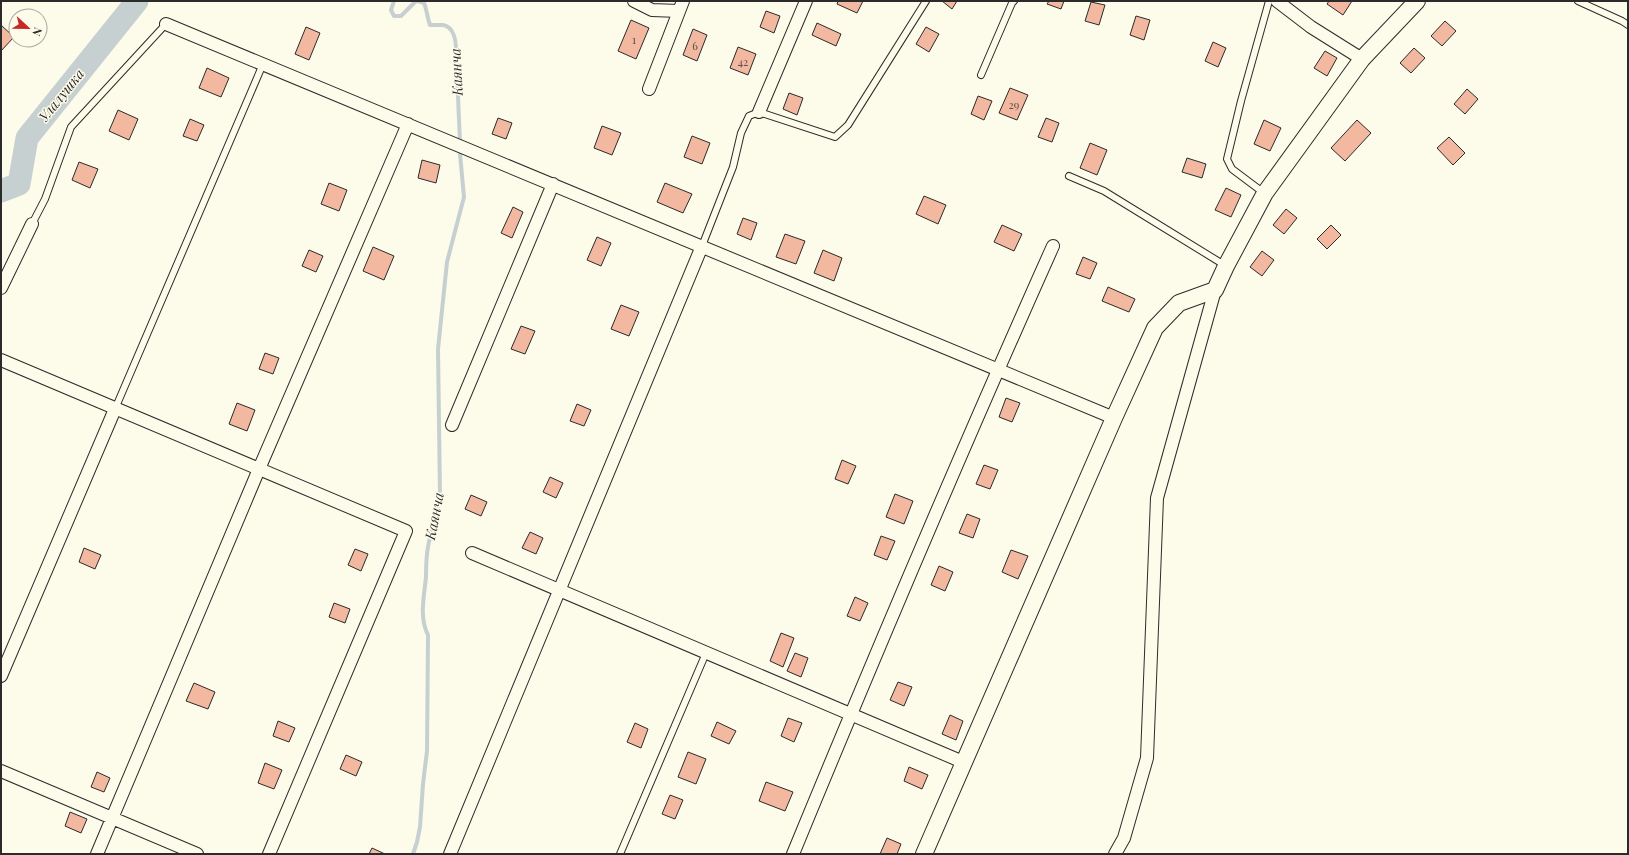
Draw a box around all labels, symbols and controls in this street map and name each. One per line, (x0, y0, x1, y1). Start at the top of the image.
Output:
north arrow (8, 8, 48, 48)
text: N (29, 25, 46, 38)
house number: 1 (632, 32, 636, 47)
house number: 6 (692, 38, 698, 53)
water label: Каянча (445, 48, 467, 97)
house number: 42 (738, 54, 748, 69)
water label: Улалушка (34, 65, 88, 125)
house number: 29 (1009, 97, 1020, 112)
water label: Каянча (420, 491, 448, 542)

